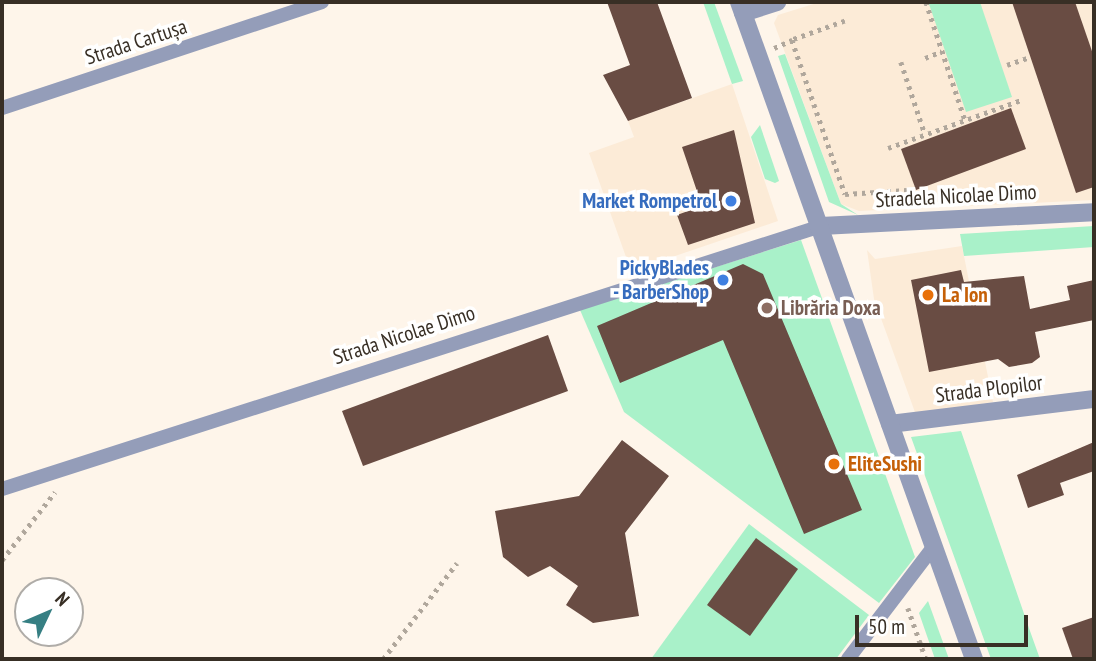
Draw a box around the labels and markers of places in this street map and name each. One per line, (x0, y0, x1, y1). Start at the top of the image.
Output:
place label: Market Rompetrol (582, 188, 717, 214)
marker: Market Rompetrol (723, 193, 739, 209)
place label: PickyBlades - BarberShop (611, 255, 709, 305)
marker: PickyBlades - BarberShop (715, 272, 731, 288)
place label: La Ion (942, 282, 988, 308)
marker: La Ion (920, 287, 936, 303)
place label: Librăria Doxa (781, 295, 881, 321)
marker: Librăria Doxa (759, 300, 775, 316)
place label: EliteSushi (848, 451, 922, 477)
marker: EliteSushi (826, 456, 842, 472)

